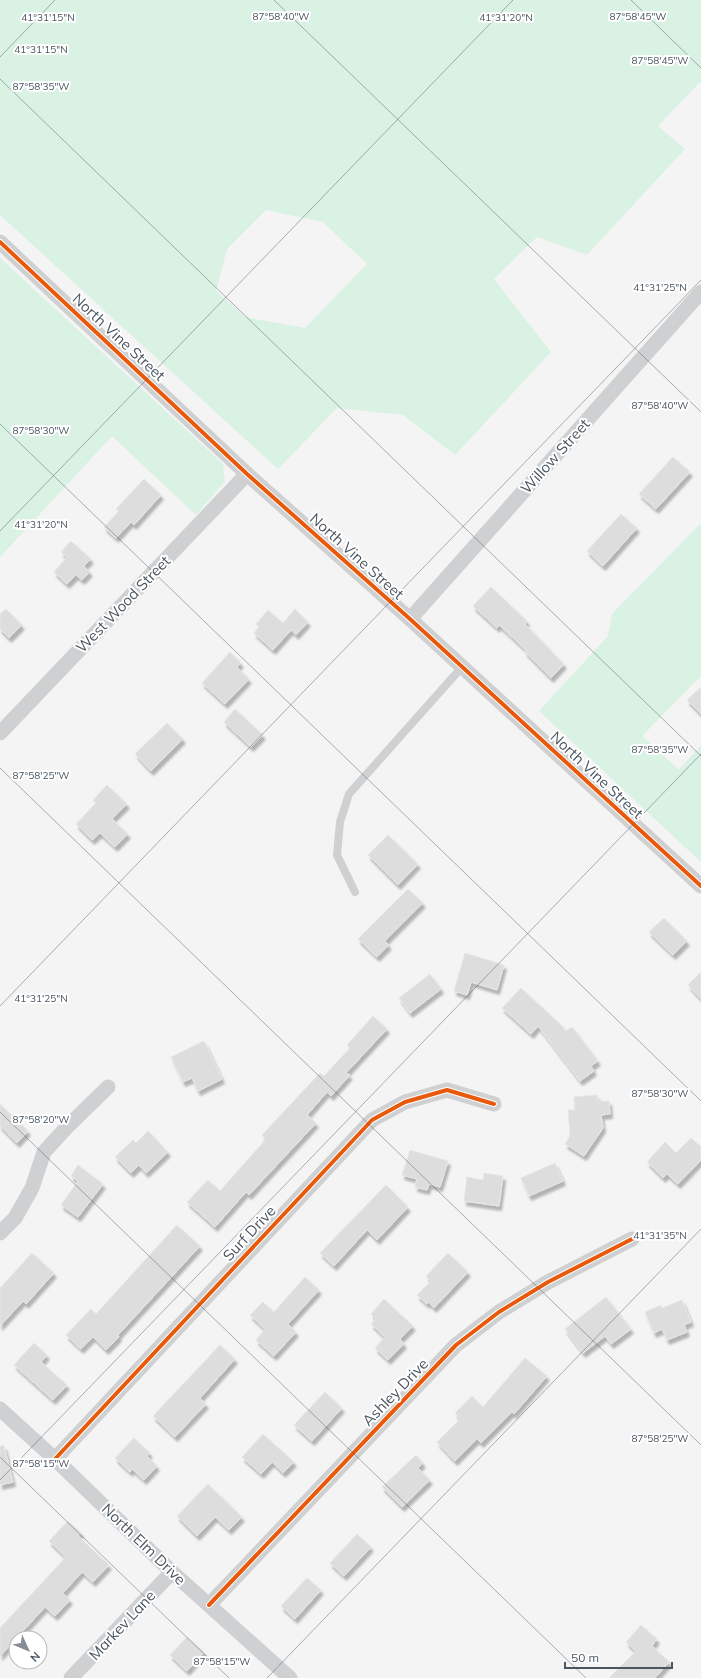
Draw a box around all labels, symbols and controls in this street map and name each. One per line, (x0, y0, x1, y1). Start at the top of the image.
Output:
text: 87°58'40"W (253, 10, 309, 23)
text: 87°58'45"W (610, 10, 666, 23)
text: 41°31'15"N (21, 11, 75, 24)
text: 41°31'20"N (479, 11, 533, 24)
text: 41°31'15"N (14, 43, 68, 56)
text: 87°58'45"W (632, 54, 688, 67)
text: 87°58'35"W (13, 80, 69, 93)
text: 41°31'25"N (633, 281, 687, 294)
street label: North Vine Street (69, 289, 169, 385)
text: 87°58'40"W (632, 399, 688, 412)
street label: Willow Street (516, 415, 594, 497)
text: 87°58'30"W (13, 424, 69, 437)
street label: North Vine Street (306, 509, 408, 603)
text: 41°31'20"N (14, 518, 68, 531)
street label: West Wood Street (72, 551, 174, 657)
street label: North Vine Street (547, 727, 647, 823)
text: 87°58'35"W (632, 743, 688, 756)
text: 87°58'25"W (13, 769, 69, 782)
text: 41°31'25"N (14, 992, 68, 1005)
text: 87°58'30"W (632, 1087, 688, 1100)
text: 87°58'20"W (13, 1113, 69, 1126)
street label: Surf Drive (219, 1201, 279, 1265)
text: 41°31'35"N (633, 1229, 687, 1242)
street label: Ashley Drive (358, 1354, 432, 1430)
text: 87°58'25"W (632, 1432, 688, 1445)
text: 87°58'15"W (13, 1457, 69, 1470)
street label: North Elm Drive (98, 1499, 190, 1589)
street label: Markev Lane (85, 1586, 159, 1664)
north arrow (8, 1630, 48, 1670)
scale bar (565, 1644, 672, 1670)
text: N (27, 1649, 43, 1665)
text: 50 m (571, 1650, 599, 1665)
text: 87°58'15"W (194, 1655, 250, 1668)

